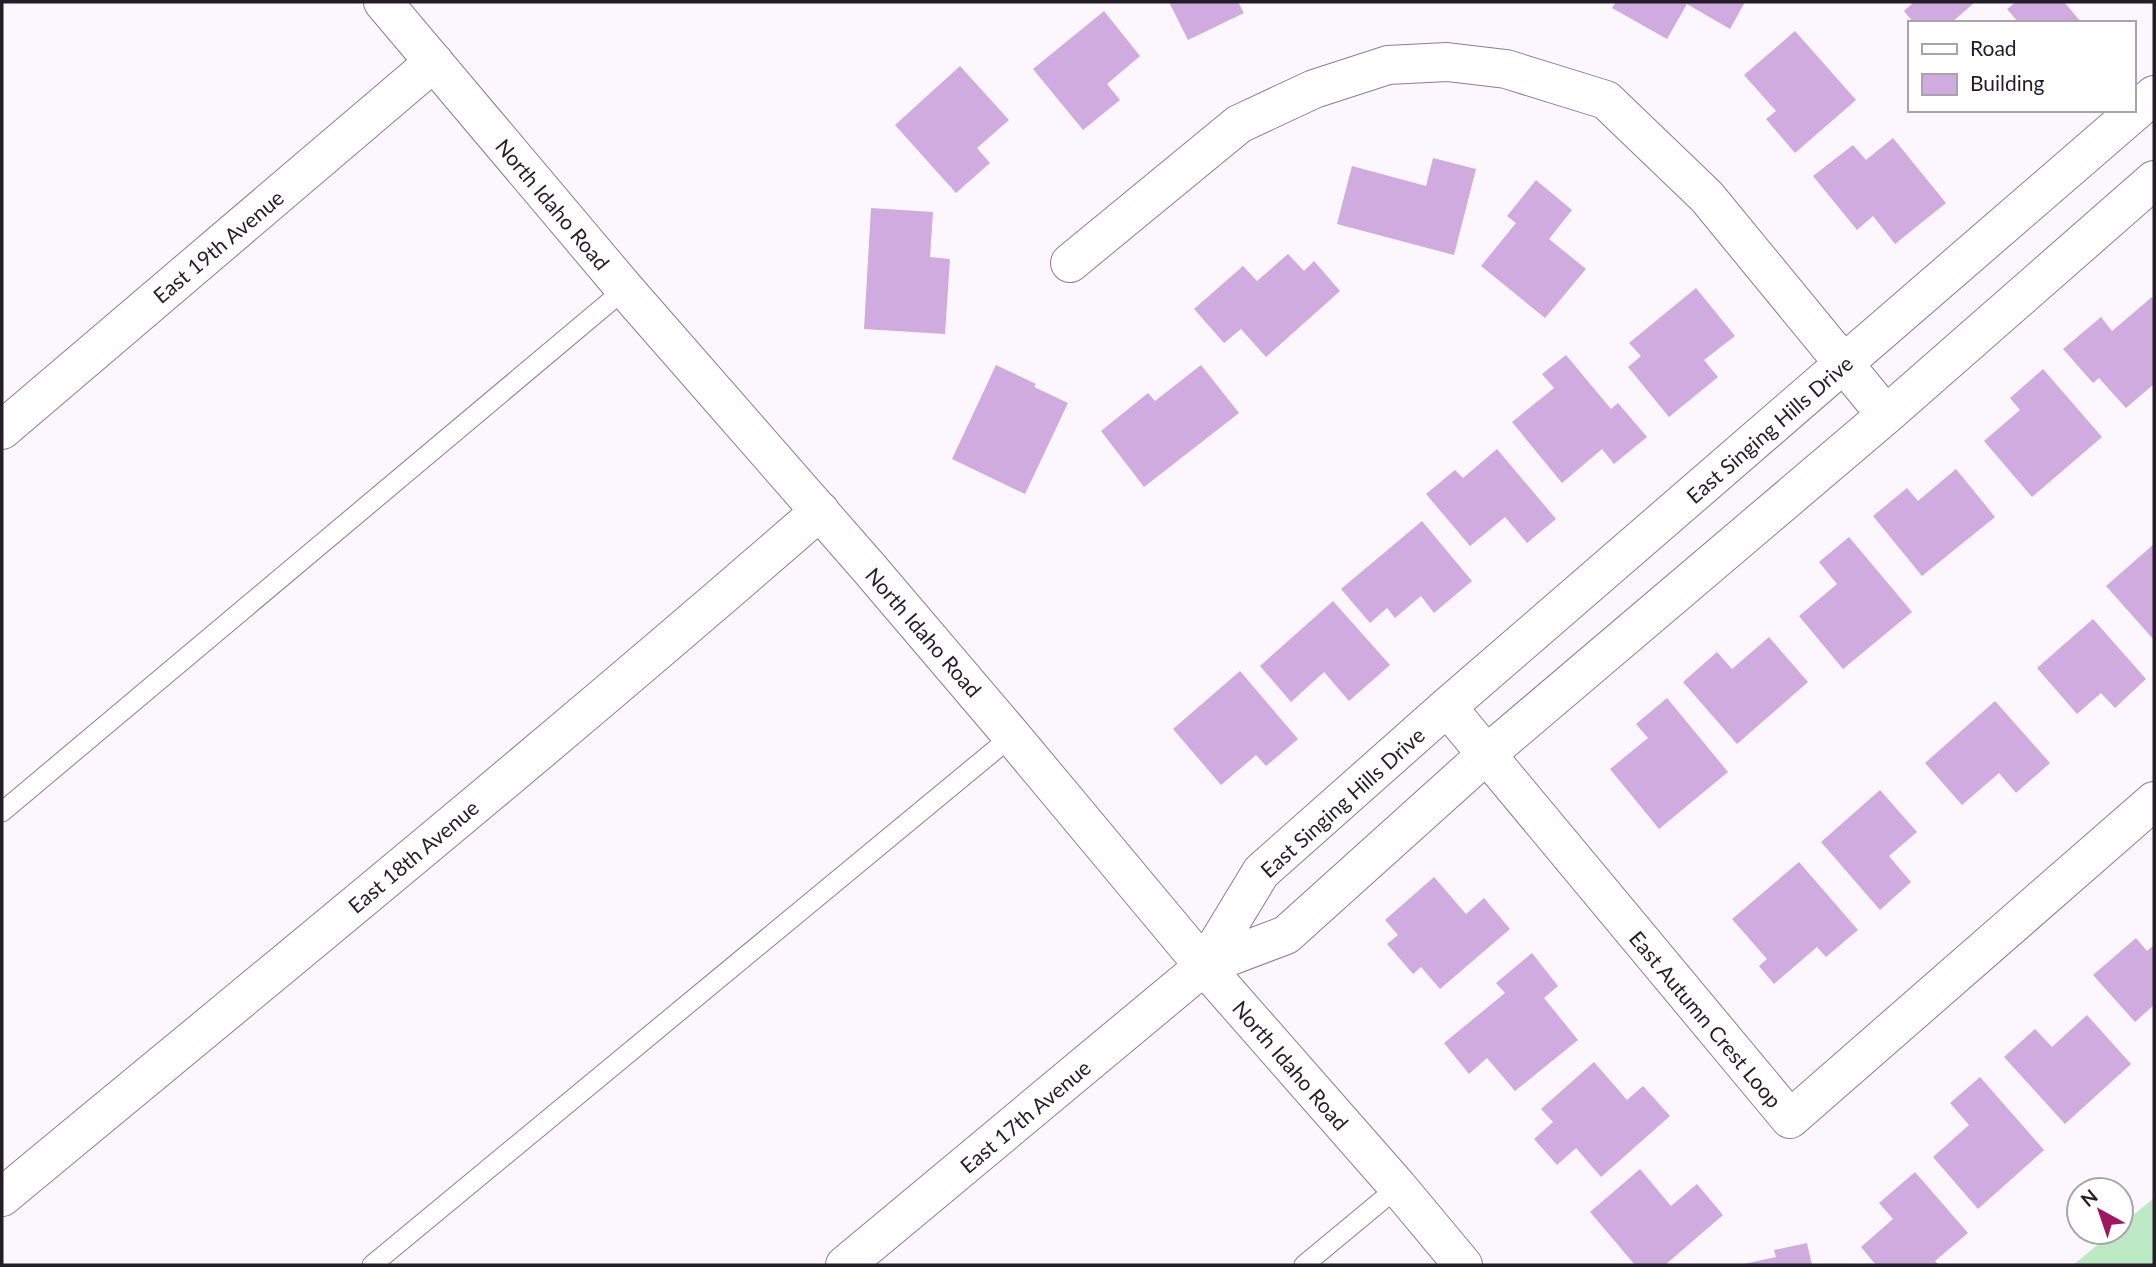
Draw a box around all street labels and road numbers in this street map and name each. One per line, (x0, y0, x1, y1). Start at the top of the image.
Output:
street label: North Idaho Road (491, 133, 615, 275)
street label: East 19th Avenue (148, 184, 288, 308)
street label: East Singing Hills Drive (1681, 350, 1857, 508)
street label: North Idaho Road (861, 562, 987, 702)
street label: East Singing Hills Drive (1255, 722, 1429, 882)
street label: East 18th Avenue (343, 794, 483, 918)
street label: East Autumn Crest Loop (1625, 926, 1787, 1112)
street label: North Idaho Road (1228, 995, 1354, 1135)
street label: East 17th Avenue (955, 1054, 1095, 1178)

